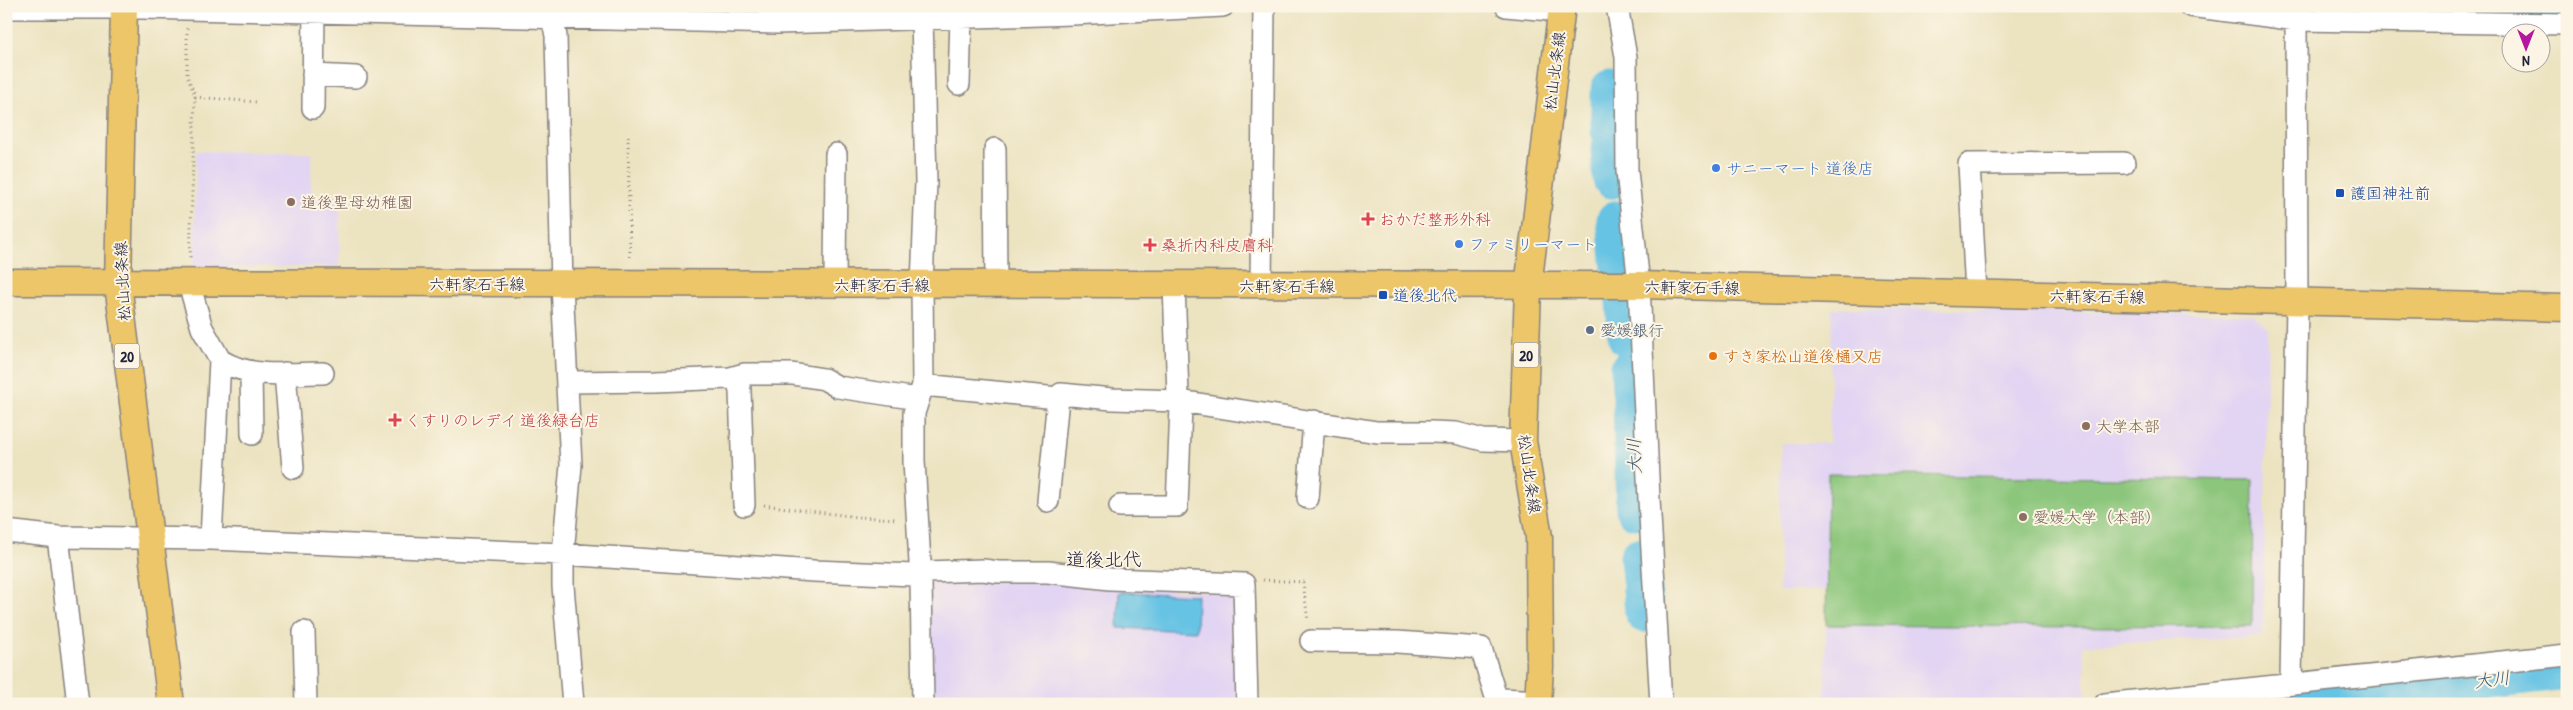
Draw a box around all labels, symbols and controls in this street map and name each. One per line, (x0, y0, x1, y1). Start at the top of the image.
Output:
north arrow (2500, 22, 2550, 72)
street label: 松山北条線 (1538, 30, 1570, 112)
text: N (2522, 52, 2530, 71)
place label: サニーマート 道後店 (1726, 157, 1874, 179)
marker: サニーマート 道後店 (1710, 162, 1722, 174)
place label: 護国神社前 (2350, 182, 2430, 204)
marker: 護国神社前 (2334, 187, 2346, 199)
place label: 道後聖母幼稚園 (301, 191, 413, 213)
marker: 道後聖母幼稚園 (285, 196, 297, 208)
place label: おかだ整形外科 (1379, 208, 1491, 230)
marker: おかだ整形外科 (1361, 212, 1375, 226)
place label: ファミリーマート (1469, 233, 1597, 255)
place label: 桑折内科皮膚科 (1161, 234, 1273, 256)
marker: 桑折内科皮膚科 (1143, 238, 1157, 252)
marker: ファミリーマート (1453, 238, 1465, 250)
street label: 松山北条線 (109, 240, 135, 322)
street label: 六軒家石手線 (429, 273, 525, 295)
street label: 六軒家石手線 (834, 274, 930, 296)
street label: 六軒家石手線 (1239, 275, 1335, 297)
street label: 六軒家石手線 (1644, 275, 1740, 299)
place label: 道後北代 (1393, 284, 1457, 306)
street label: 六軒家石手線 (2049, 284, 2145, 308)
marker: 道後北代 (1377, 289, 1389, 301)
place label: 愛媛銀行 (1600, 319, 1664, 341)
marker: 愛媛銀行 (1584, 324, 1596, 336)
road number: 20 (1514, 342, 1538, 368)
road number: 20 (114, 344, 140, 368)
place label: すき家松山道後樋又店 (1723, 345, 1883, 367)
marker: すき家松山道後樋又店 (1707, 350, 1719, 362)
place label: くすりのレデイ 道後緑台店 (405, 409, 600, 431)
marker: くすりのレデイ 道後緑台店 (389, 414, 401, 426)
place label: 大学本部 (2096, 415, 2160, 437)
marker: 大学本部 (2080, 420, 2092, 432)
street label: 松山北条線 (1514, 433, 1546, 515)
water label: 大川 (1621, 438, 1647, 474)
place label: 愛媛大学（本部） (2033, 506, 2161, 528)
marker: 愛媛大学（本部） (2017, 511, 2029, 523)
district label: 道後北代 (1066, 546, 1142, 572)
water label: 大川 (2473, 664, 2511, 694)

